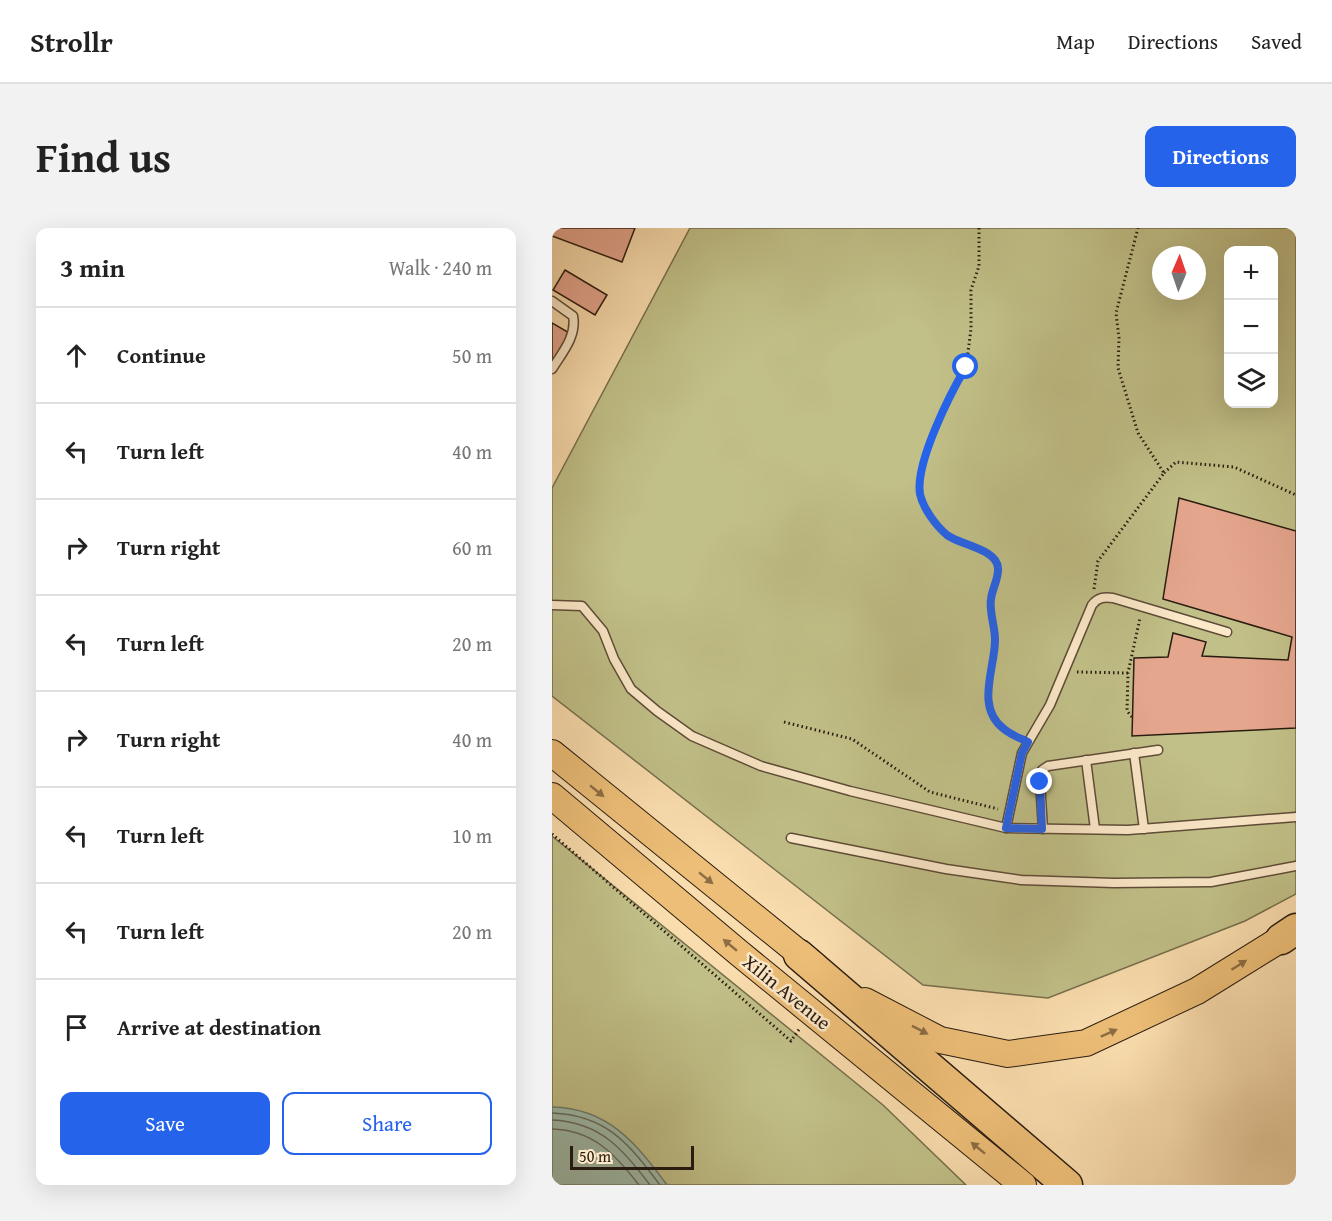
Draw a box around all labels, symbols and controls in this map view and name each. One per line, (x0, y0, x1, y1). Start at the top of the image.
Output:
text: Strollr (30, 21, 113, 62)
text: Map (1056, 26, 1095, 57)
text: Directions (1128, 26, 1218, 57)
text: Saved (1251, 26, 1302, 57)
text: Find us (36, 126, 171, 187)
button: Directions (1145, 126, 1296, 187)
north arrow (1152, 246, 1206, 300)
map controls (1224, 246, 1278, 408)
button: + (1224, 246, 1278, 300)
text: 3 min (60, 248, 125, 287)
text: Walk · 240 m (389, 253, 492, 282)
button: − (1224, 300, 1278, 354)
icon: ahead (60, 339, 93, 372)
text: Continue (117, 339, 206, 371)
text: 50 m (452, 341, 492, 370)
route start (952, 353, 978, 379)
button: layers (1224, 354, 1278, 408)
icon: left (60, 435, 93, 468)
text: Turn left (117, 435, 204, 467)
text: 40 m (452, 437, 492, 466)
icon: right (60, 531, 93, 564)
text: Turn right (117, 531, 220, 563)
text: 60 m (452, 533, 492, 562)
icon: left (60, 627, 93, 660)
text: Turn left (117, 627, 204, 659)
text: 20 m (452, 629, 492, 658)
icon: right (60, 723, 93, 756)
text: Turn right (117, 723, 220, 755)
text: 40 m (452, 725, 492, 754)
route end (1026, 768, 1052, 794)
one-way arrow (589, 784, 605, 797)
icon: left (60, 819, 93, 852)
text: Turn left (117, 819, 204, 851)
text: 10 m (452, 821, 492, 850)
one-way arrow (699, 872, 714, 884)
icon: left (60, 915, 93, 948)
text: Turn left (117, 915, 204, 947)
text: 20 m (452, 917, 492, 946)
one-way arrow (723, 939, 738, 952)
street label: Xilin Avenue (737, 947, 838, 1036)
one-way arrow (1231, 959, 1247, 970)
icon: arrive (60, 1011, 93, 1044)
text: Arrive at destination (117, 1011, 321, 1043)
one-way arrow (912, 1025, 929, 1035)
one-way arrow (1100, 1028, 1117, 1037)
button: Save (60, 1092, 270, 1155)
button: Share (282, 1092, 492, 1155)
one-way arrow (971, 1142, 986, 1155)
scale bar (570, 1143, 694, 1170)
text: 50 m (579, 1144, 611, 1168)

